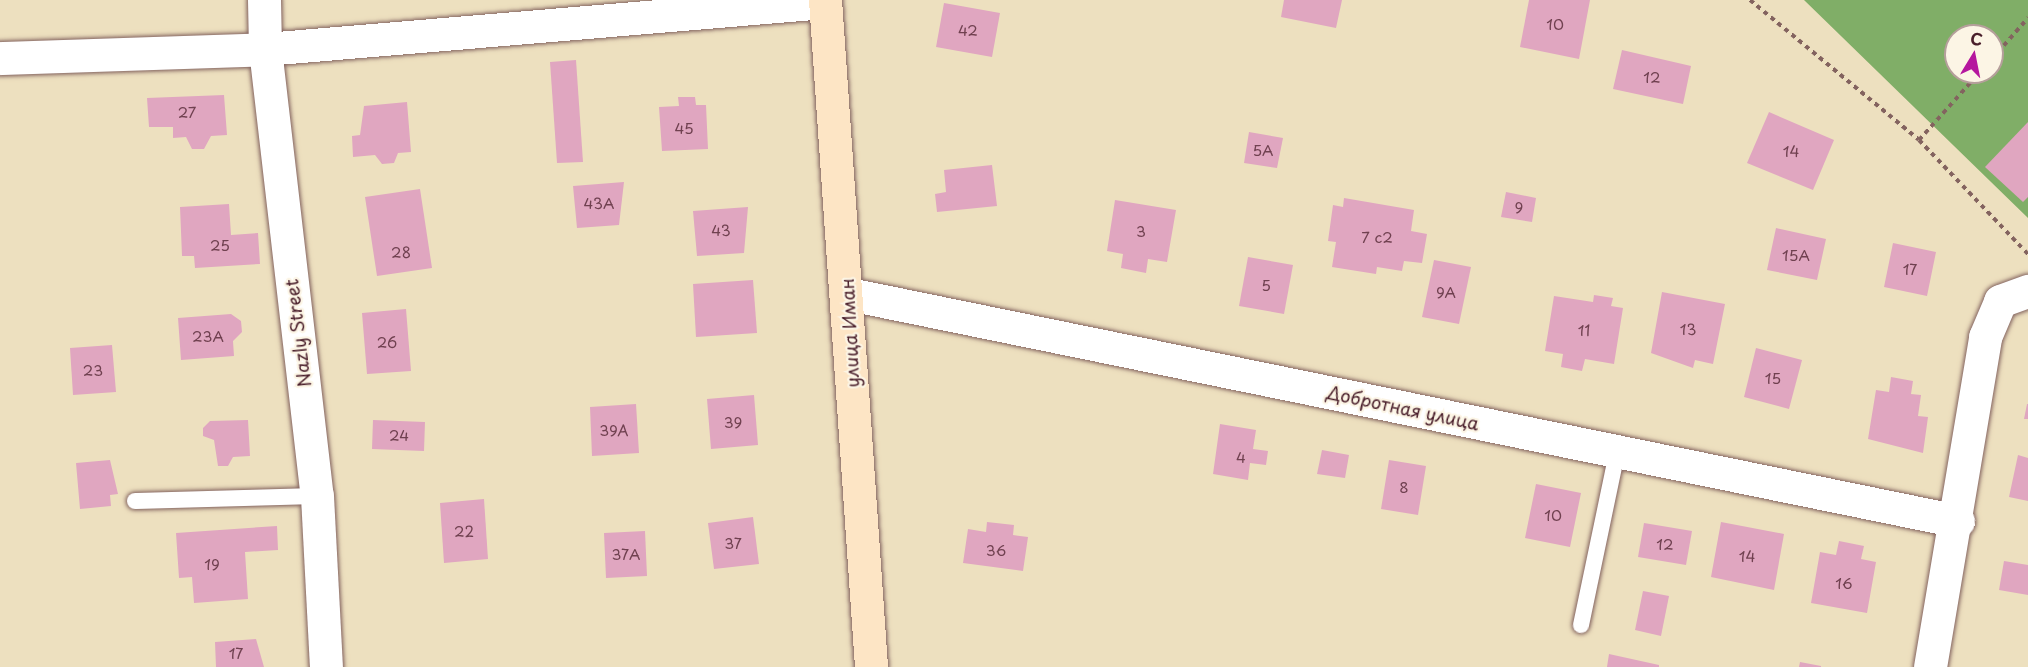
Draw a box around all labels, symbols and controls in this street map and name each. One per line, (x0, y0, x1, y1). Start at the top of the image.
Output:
house number: 10 (1546, 15, 1564, 33)
house number: 42 (958, 21, 978, 39)
north arrow (1944, 24, 2004, 84)
text: С (1969, 25, 1985, 51)
house number: 12 (1643, 68, 1661, 86)
house number: 27 (178, 103, 196, 121)
house number: 45 (674, 119, 694, 137)
house number: 5А (1252, 141, 1274, 159)
house number: 14 (1783, 142, 1799, 160)
house number: 43А (584, 194, 614, 212)
house number: 9 (1515, 198, 1523, 216)
house number: 43 (711, 221, 731, 239)
house number: 3 (1136, 222, 1146, 240)
house number: 7 с2 (1361, 228, 1393, 246)
house number: 25 (210, 236, 230, 254)
house number: 28 (391, 243, 411, 261)
house number: 15А (1782, 246, 1810, 264)
house number: 17 (1903, 260, 1917, 278)
house number: 5 (1261, 276, 1271, 294)
street label: улица Иман (836, 277, 864, 389)
street label: Nazly Street (281, 278, 315, 388)
house number: 9А (1436, 283, 1456, 301)
house number: 13 (1680, 320, 1696, 338)
house number: 11 (1578, 321, 1590, 339)
house number: 23А (192, 327, 224, 345)
house number: 26 (377, 333, 397, 351)
house number: 23 (83, 361, 103, 379)
house number: 15 (1765, 369, 1781, 387)
street label: Добротная улица (1324, 381, 1482, 435)
house number: 39 (724, 413, 742, 431)
house number: 39A (599, 421, 629, 439)
house number: 24 (389, 426, 409, 444)
house number: 4 (1236, 448, 1246, 466)
house number: 8 (1399, 478, 1409, 496)
house number: 10 (1544, 506, 1562, 524)
house number: 22 (454, 522, 474, 540)
house number: 37 (724, 534, 742, 552)
house number: 12 (1656, 535, 1674, 553)
house number: 36 (986, 541, 1006, 559)
house number: 37А (611, 545, 641, 563)
house number: 14 (1739, 547, 1755, 565)
house number: 19 (204, 555, 220, 573)
house number: 16 (1835, 574, 1853, 592)
house number: 17 (229, 644, 243, 662)

